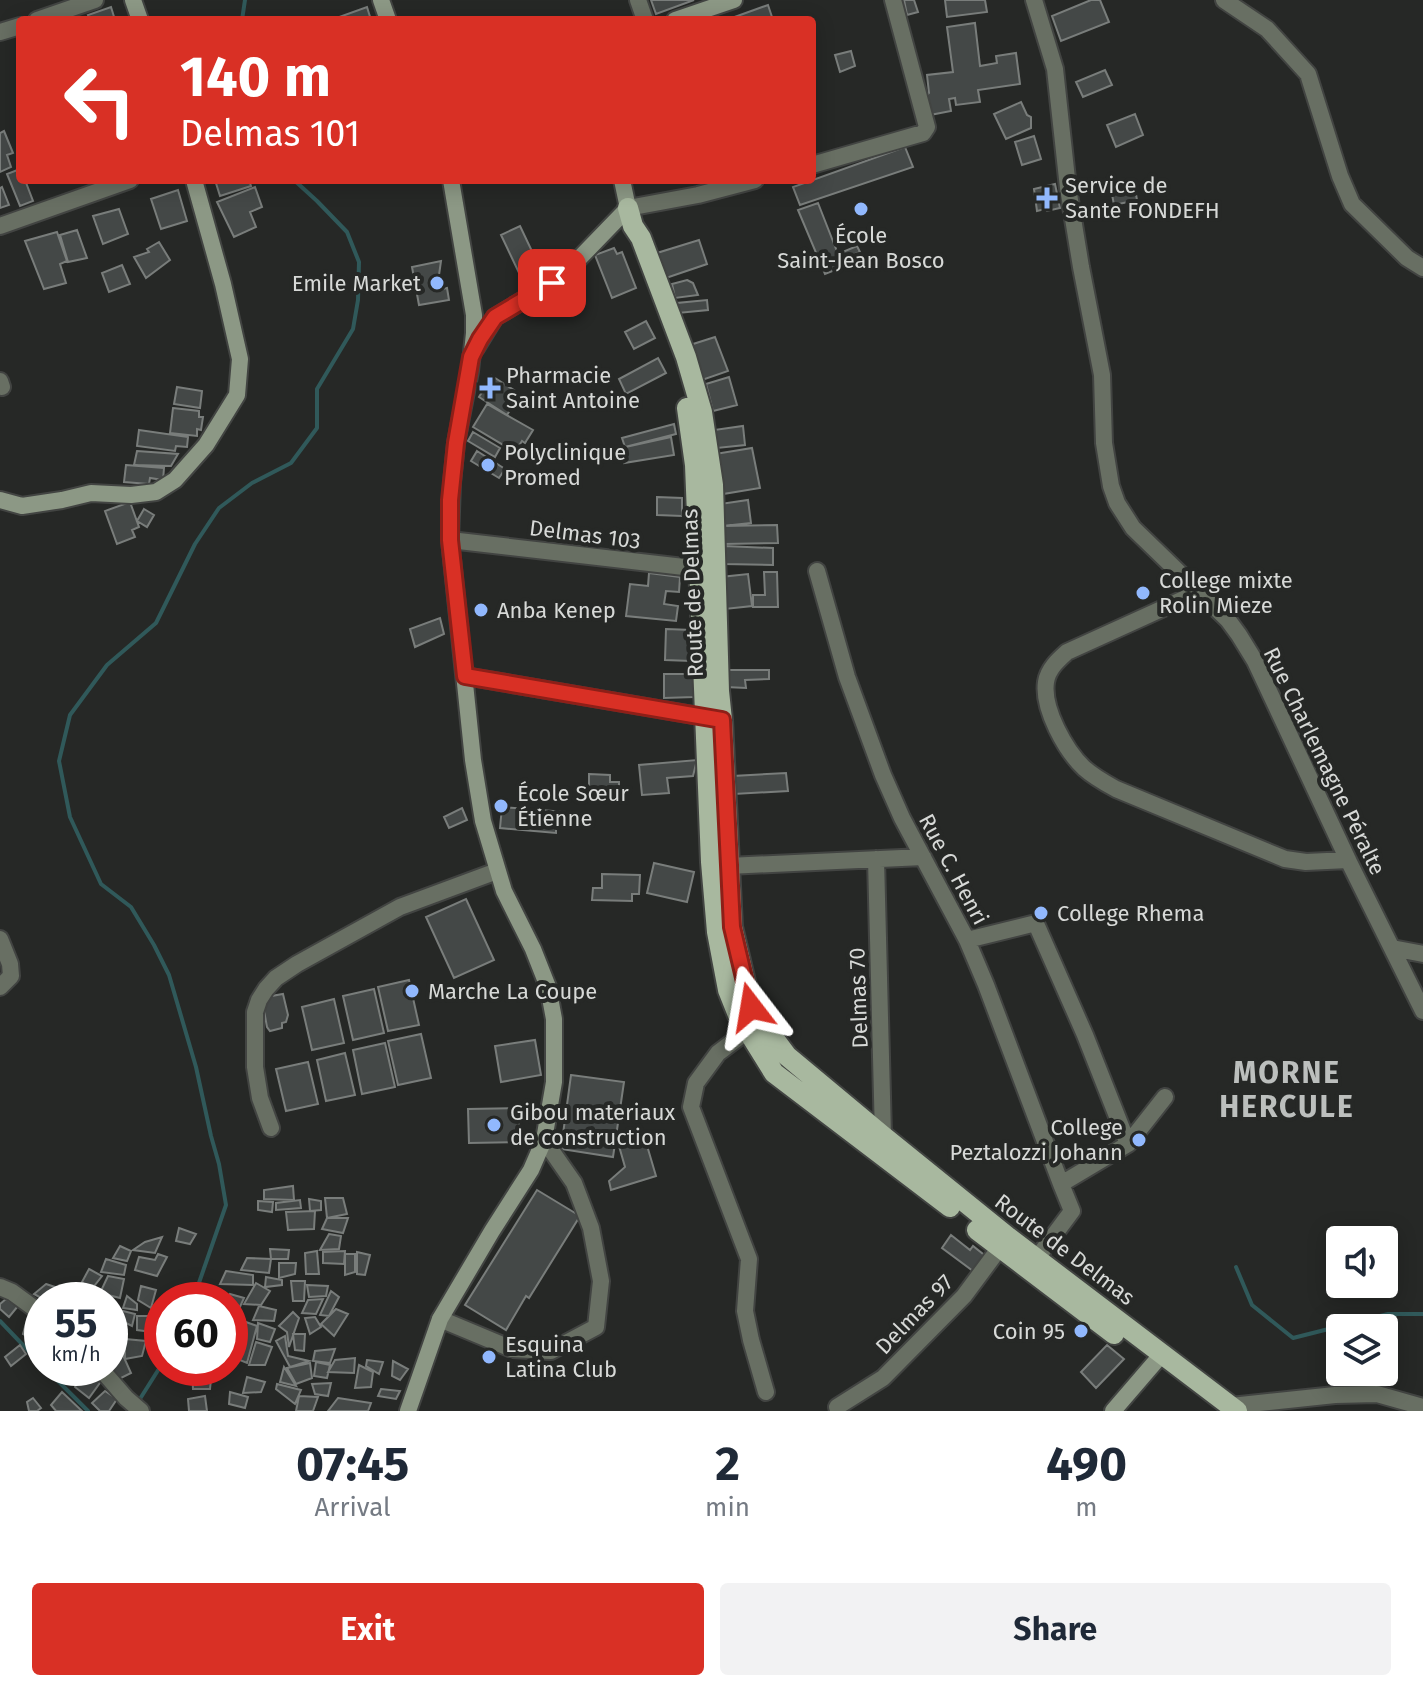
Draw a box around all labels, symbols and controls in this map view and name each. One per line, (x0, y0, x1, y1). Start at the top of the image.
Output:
text: 140 m (180, 44, 331, 111)
icon: left (48, 48, 152, 152)
text: Delmas 101 (180, 112, 360, 156)
place label: Service de Sante FONDEFH (1065, 172, 1220, 224)
marker: Service de Sante FONDEFH (1036, 187, 1058, 209)
marker: École Saint-Jean Bosco (852, 200, 870, 218)
place label: École Saint-Jean Bosco (777, 222, 945, 274)
pin (518, 249, 586, 317)
icon: arrive (530, 261, 574, 305)
place label: Emile Market (292, 270, 421, 297)
marker: Emile Market (428, 274, 446, 292)
place label: Pharmacie Saint Antoine (506, 362, 640, 414)
marker: Pharmacie Saint Antoine (481, 379, 499, 397)
place label: Polyclinique Promed (504, 439, 626, 491)
marker: Polyclinique Promed (479, 456, 497, 474)
street label: Route de Delmas (676, 508, 709, 678)
street label: Delmas 103 (528, 514, 642, 555)
place label: College mixte Rolin Mieze (1159, 567, 1293, 619)
marker: College mixte Rolin Mieze (1134, 584, 1152, 602)
place label: Anba Kenep (497, 597, 616, 624)
marker: Anba Kenep (472, 601, 490, 619)
street label: Rue Charlemagne Péralte (1258, 643, 1392, 880)
place label: École Sœur Étienne (517, 780, 629, 832)
marker: École Sœur Étienne (492, 797, 510, 815)
street label: Rue C. Henri (913, 809, 994, 929)
place label: College Rhema (1057, 900, 1204, 927)
marker: College Rhema (1032, 904, 1050, 922)
street label: Delmas 70 (843, 947, 874, 1049)
position arrow (709, 965, 793, 1049)
place label: Marche La Coupe (428, 978, 597, 1005)
marker: Marche La Coupe (403, 982, 421, 1000)
district label: MORNE HERCULE (1219, 1055, 1355, 1125)
place label: Gibou materiaux de construction (510, 1099, 676, 1151)
place label: College Peztalozzi Johann (949, 1114, 1123, 1166)
marker: Gibou materiaux de construction (485, 1116, 503, 1134)
marker: College Peztalozzi Johann (1130, 1131, 1148, 1149)
street label: Route de Delmas (989, 1188, 1140, 1311)
map controls (1326, 1226, 1398, 1386)
button: sound (1326, 1226, 1398, 1298)
street label: Delmas 97 (870, 1269, 959, 1360)
speed limit sign: 60 (144, 1282, 248, 1386)
text: 55 (55, 1300, 97, 1348)
button: layers (1326, 1314, 1398, 1386)
place label: Coin 95 (993, 1318, 1065, 1345)
marker: Coin 95 (1072, 1322, 1090, 1340)
place label: Esquina Latina Club (505, 1331, 617, 1383)
text: km/h (51, 1342, 101, 1366)
marker: Esquina Latina Club (480, 1348, 498, 1366)
text: 07:45 (296, 1435, 409, 1493)
text: 2 (715, 1435, 740, 1493)
text: 490 (1046, 1435, 1127, 1493)
text: Arrival (314, 1492, 391, 1523)
text: min (705, 1492, 750, 1523)
text: m (1075, 1492, 1098, 1523)
button: Exit (32, 1583, 704, 1675)
button: Share (720, 1583, 1391, 1675)

